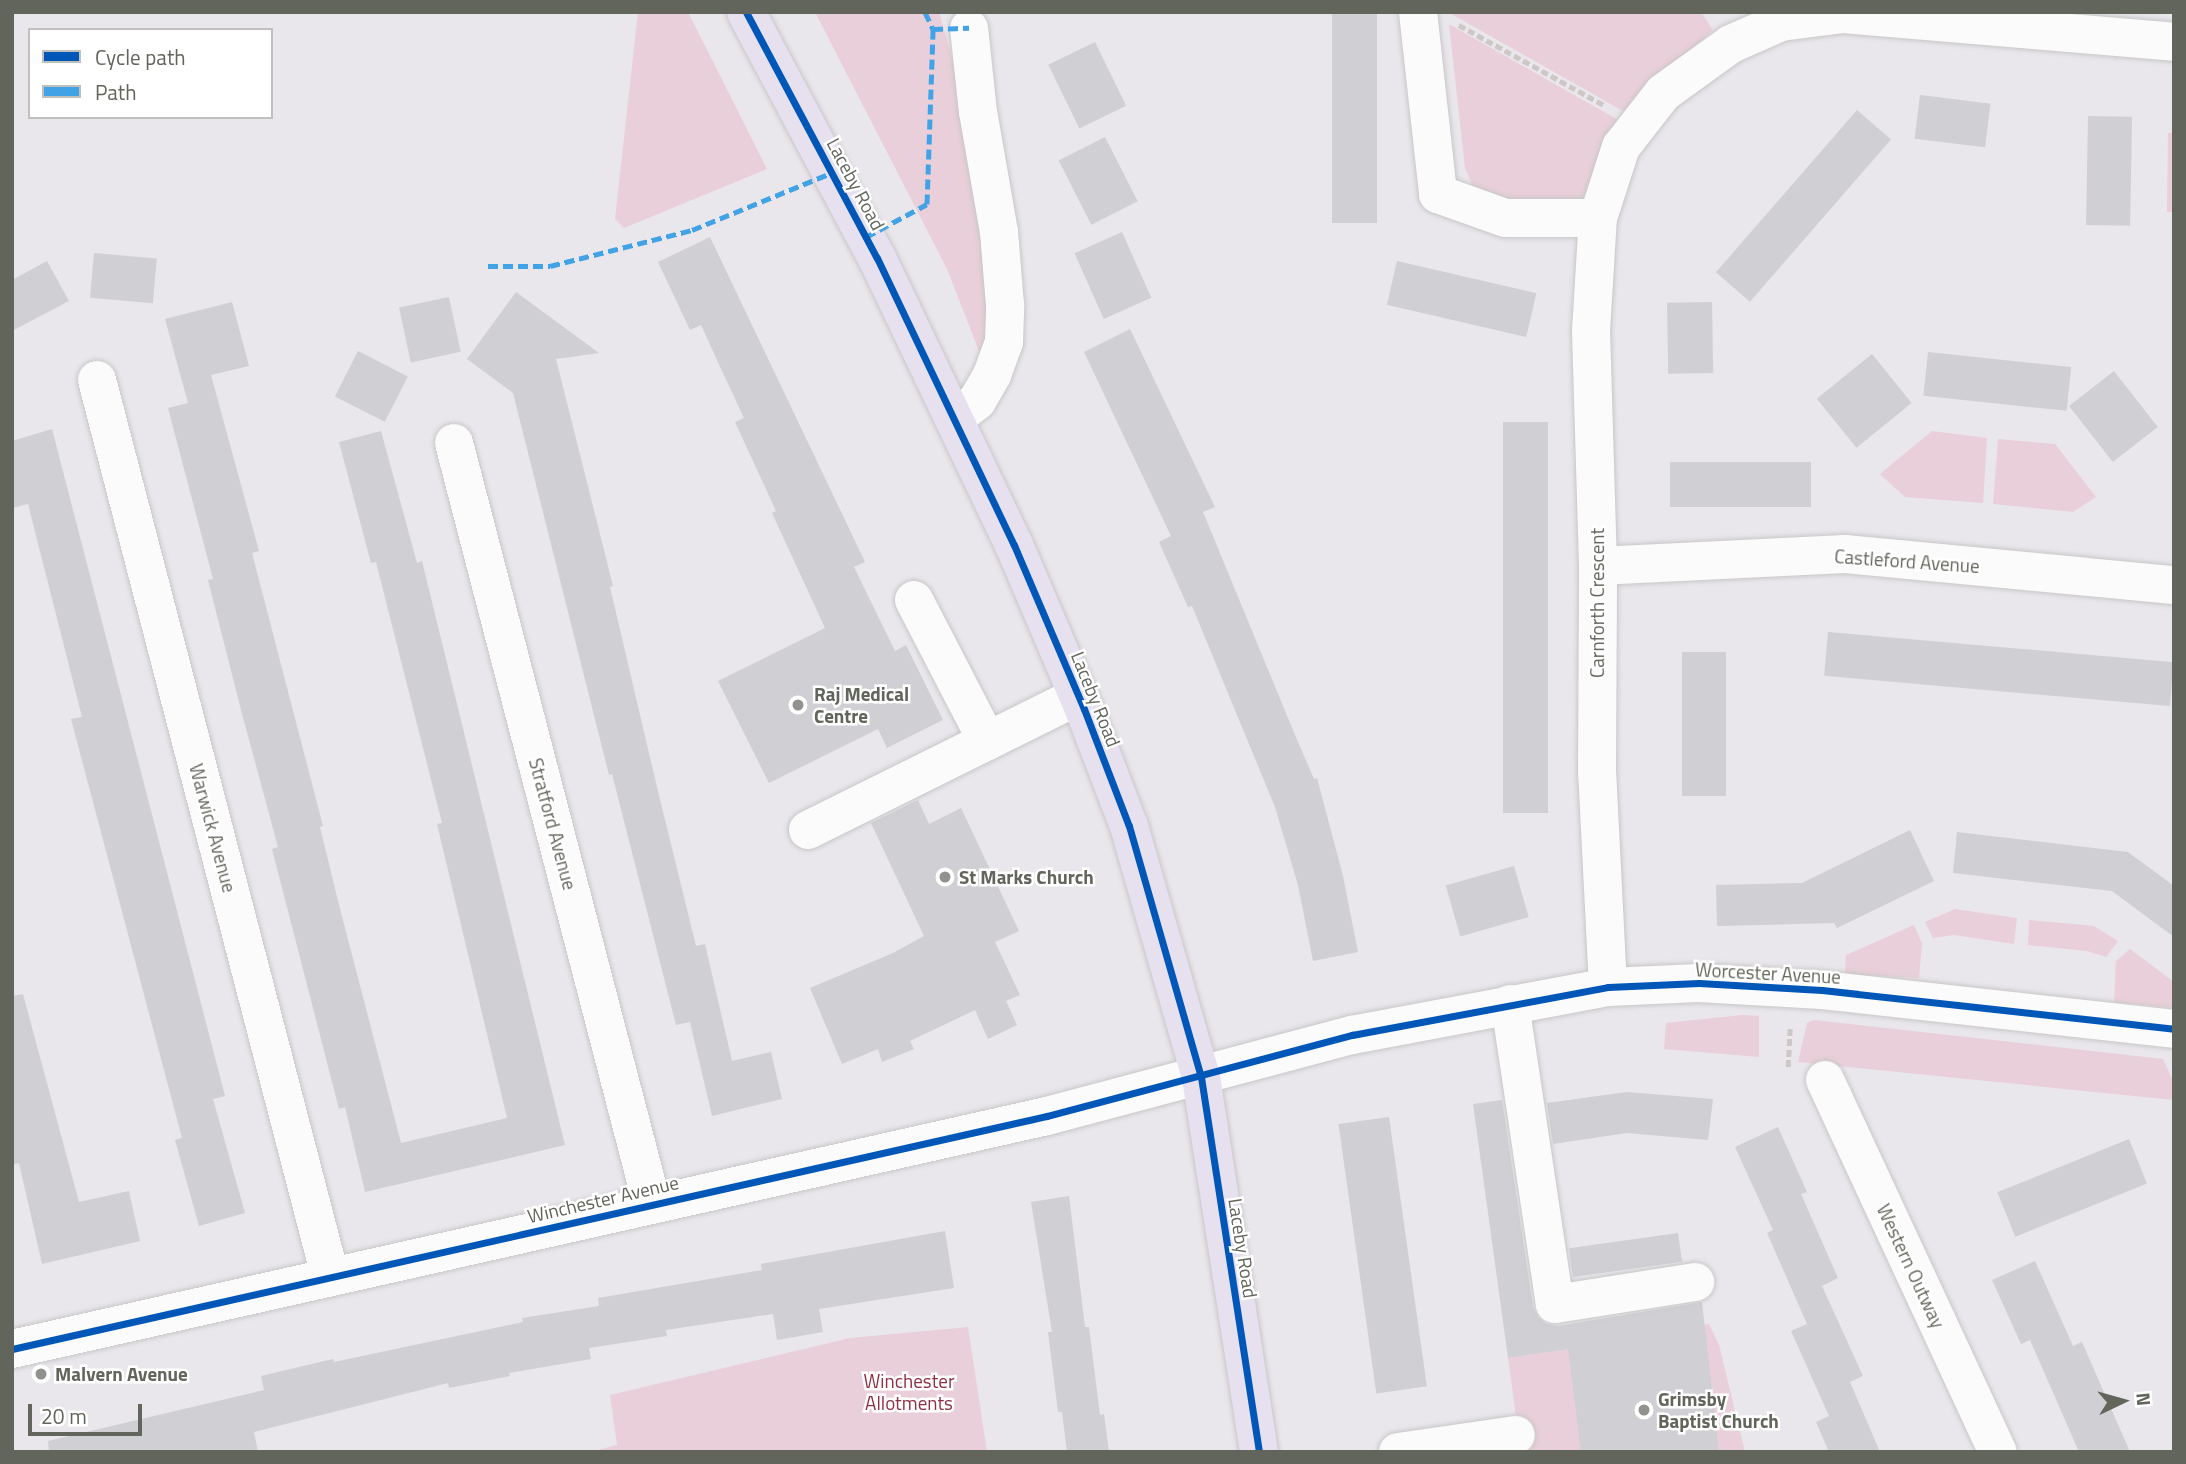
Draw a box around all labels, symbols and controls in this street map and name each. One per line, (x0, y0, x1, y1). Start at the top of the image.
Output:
legend (28, 28, 273, 119)
text: Cycle path (95, 41, 186, 73)
text: Path (95, 76, 137, 108)
street label: Laceby Road (822, 134, 890, 234)
street label: Carnforth Crescent (1586, 528, 1608, 678)
street label: Castleford Avenue (1834, 545, 1980, 577)
street label: Laceby Road (1067, 648, 1125, 750)
place label: Raj Medical Centre (814, 683, 909, 727)
marker: Raj Medical Centre (788, 695, 808, 715)
street label: Stratford Avenue (524, 756, 582, 892)
street label: Warwick Avenue (185, 761, 241, 895)
place label: St Marks Church (959, 866, 1094, 888)
marker: St Marks Church (937, 869, 953, 885)
street label: Worcester Avenue (1695, 958, 1841, 988)
street label: Winchester Avenue (525, 1171, 681, 1227)
street label: Laceby Road (1224, 1196, 1262, 1300)
street label: Western Outway (1872, 1200, 1950, 1332)
place label: Malvern Avenue (55, 1363, 188, 1385)
marker: Malvern Avenue (33, 1366, 49, 1382)
north arrow (2088, 1366, 2158, 1436)
park label: Winchester Allotments (864, 1370, 954, 1414)
place label: Grimsby Baptist Church (1658, 1388, 1779, 1432)
scale bar (32, 1390, 145, 1434)
text: N (2129, 1391, 2159, 1407)
text: 20 m (41, 1400, 87, 1432)
marker: Grimsby Baptist Church (1636, 1402, 1652, 1418)

